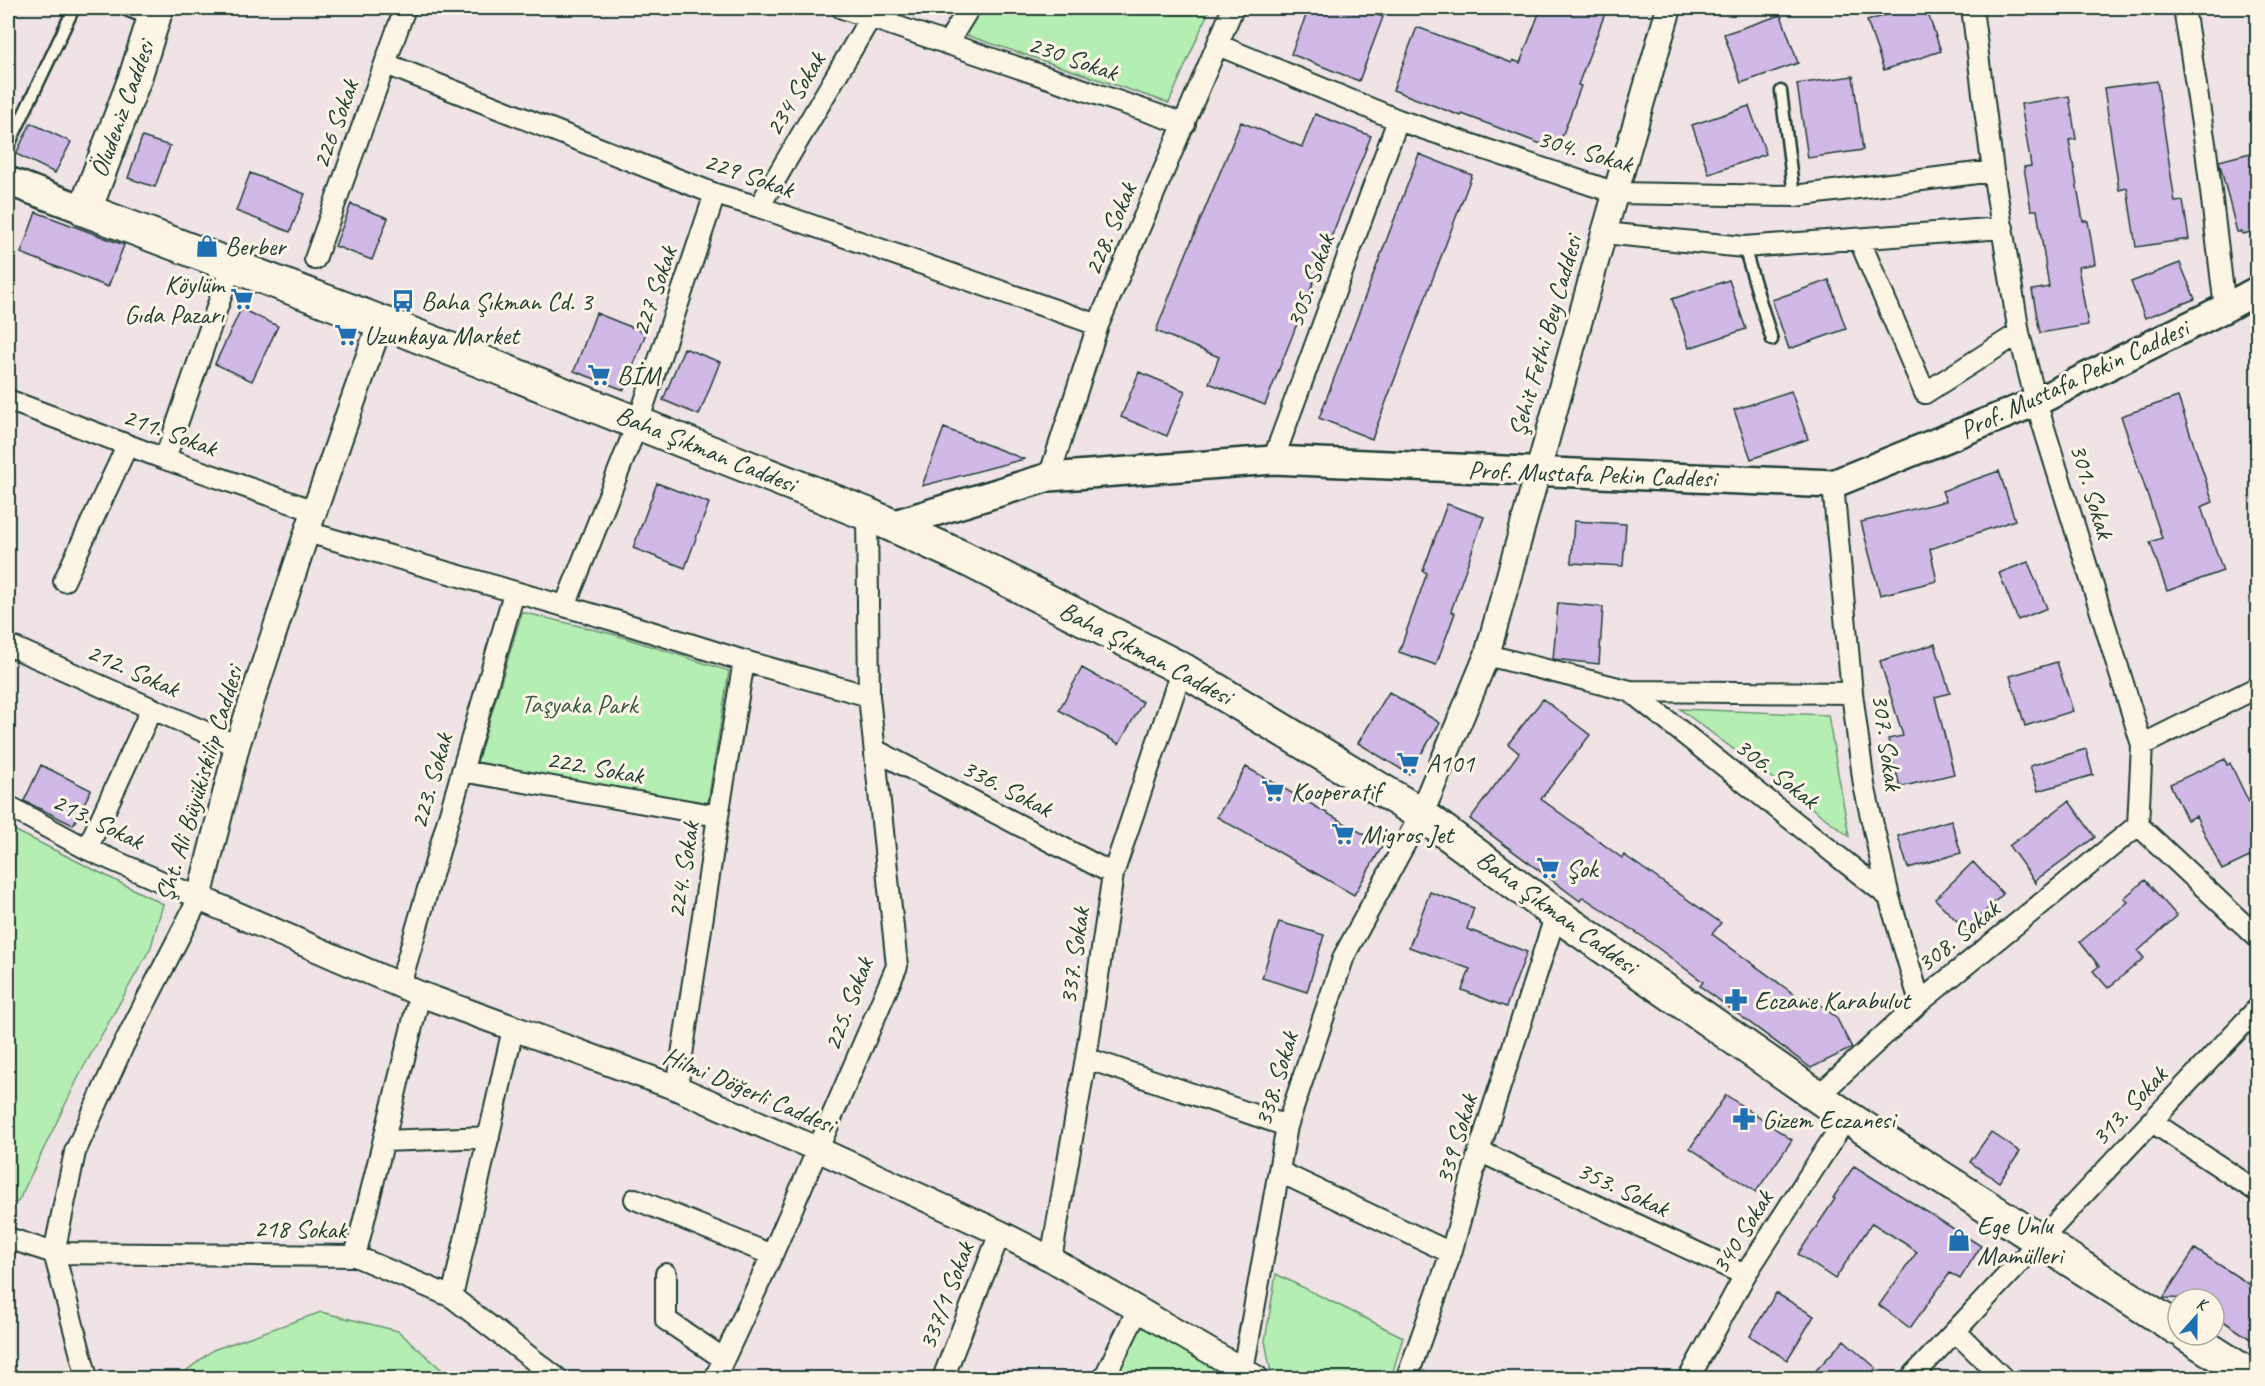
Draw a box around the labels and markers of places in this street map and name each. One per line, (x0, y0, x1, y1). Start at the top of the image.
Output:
place label: Berber (225, 230, 288, 263)
shop icon: Berber (194, 233, 220, 259)
place label: Köylüm Gıda Pazarı (124, 268, 226, 331)
place label: Baha Şıkman Cd. 3 (421, 285, 595, 318)
supermarket icon: Köylüm Gıda Pazarı (229, 286, 255, 312)
bus stop icon: Baha Şıkman Cd. 3 (390, 288, 416, 314)
place label: Uzunkaya Market (364, 319, 521, 352)
supermarket icon: Uzunkaya Market (333, 322, 359, 348)
place label: BİM (617, 359, 662, 392)
supermarket icon: BİM (586, 362, 612, 388)
place label: A101 (1426, 747, 1475, 780)
supermarket icon: A101 (1395, 750, 1421, 776)
place label: Kooperatif (1291, 775, 1386, 808)
supermarket icon: Kooperatif (1260, 778, 1286, 804)
place label: Migros Jet (1361, 818, 1455, 851)
supermarket icon: Migros Jet (1330, 821, 1356, 847)
place label: Şok (1566, 852, 1600, 885)
supermarket icon: Şok (1535, 855, 1561, 881)
place label: Eczane Karabulut (1754, 984, 1912, 1017)
pharmacy icon: Eczane Karabulut (1723, 987, 1749, 1013)
place label: Gizem Eczanesi (1762, 1103, 1898, 1136)
pharmacy icon: Gizem Eczanesi (1731, 1106, 1757, 1132)
place label: Ege Unlu Mamülleri (1977, 1209, 2066, 1272)
shop icon: Ege Unlu Mamülleri (1946, 1227, 1972, 1253)

